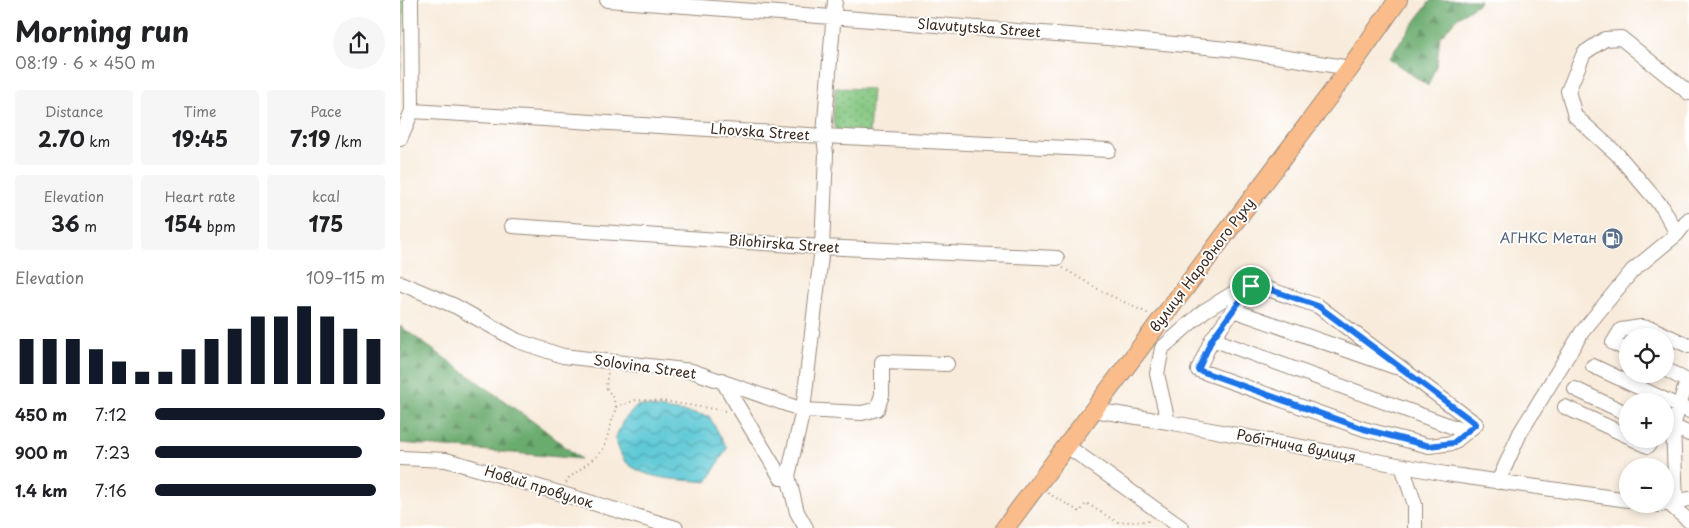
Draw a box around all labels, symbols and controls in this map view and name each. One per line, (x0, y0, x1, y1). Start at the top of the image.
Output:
text: Morning run (15, 9, 189, 52)
street label: Slavutytska Street (917, 13, 1041, 42)
button: share (333, 17, 385, 69)
text: 08:19 · 6 × 450 m (15, 50, 155, 74)
text: Distance (45, 101, 103, 122)
text: Time (183, 101, 217, 122)
text: Pace (310, 101, 342, 122)
street label: Lhovska Street (710, 118, 810, 145)
text: 2.70 (38, 122, 85, 154)
text: 19:45 (172, 122, 228, 154)
text: 7:19 (290, 122, 331, 154)
text: km (85, 131, 110, 152)
text: /km (331, 131, 362, 152)
text: Elevation (44, 186, 104, 207)
text: Heart rate (165, 186, 235, 207)
text: kcal (312, 186, 340, 207)
street label: вулиця Народного Руху (1144, 193, 1259, 336)
text: 36 (51, 207, 80, 239)
text: 154 (164, 207, 202, 239)
text: 175 (309, 207, 343, 239)
text: m (80, 216, 97, 237)
text: bpm (202, 216, 236, 237)
fuel station icon: АГНКС Метан (1601, 226, 1625, 250)
place label: АГНКС Метан (1500, 227, 1597, 248)
street label: Bilohirska Street (728, 229, 840, 258)
text: Elevation (15, 265, 84, 289)
text: 109–115 m (306, 265, 385, 289)
pin (1230, 265, 1272, 307)
icon: arrive (1237, 272, 1265, 300)
map controls (1619, 328, 1674, 513)
button: locate (1619, 328, 1674, 383)
street label: Solovina Street (592, 349, 698, 384)
button: + (1619, 393, 1674, 448)
text: 450 m (15, 402, 67, 426)
text: 7:12 (95, 402, 127, 426)
street label: Робітнича вулиця (1235, 424, 1358, 467)
text: 900 m (15, 440, 68, 464)
text: 7:23 (95, 440, 130, 464)
button: − (1619, 458, 1674, 513)
street label: Новий провулок (482, 460, 597, 513)
text: 1.4 km (15, 478, 67, 502)
text: 7:16 (95, 478, 127, 502)

